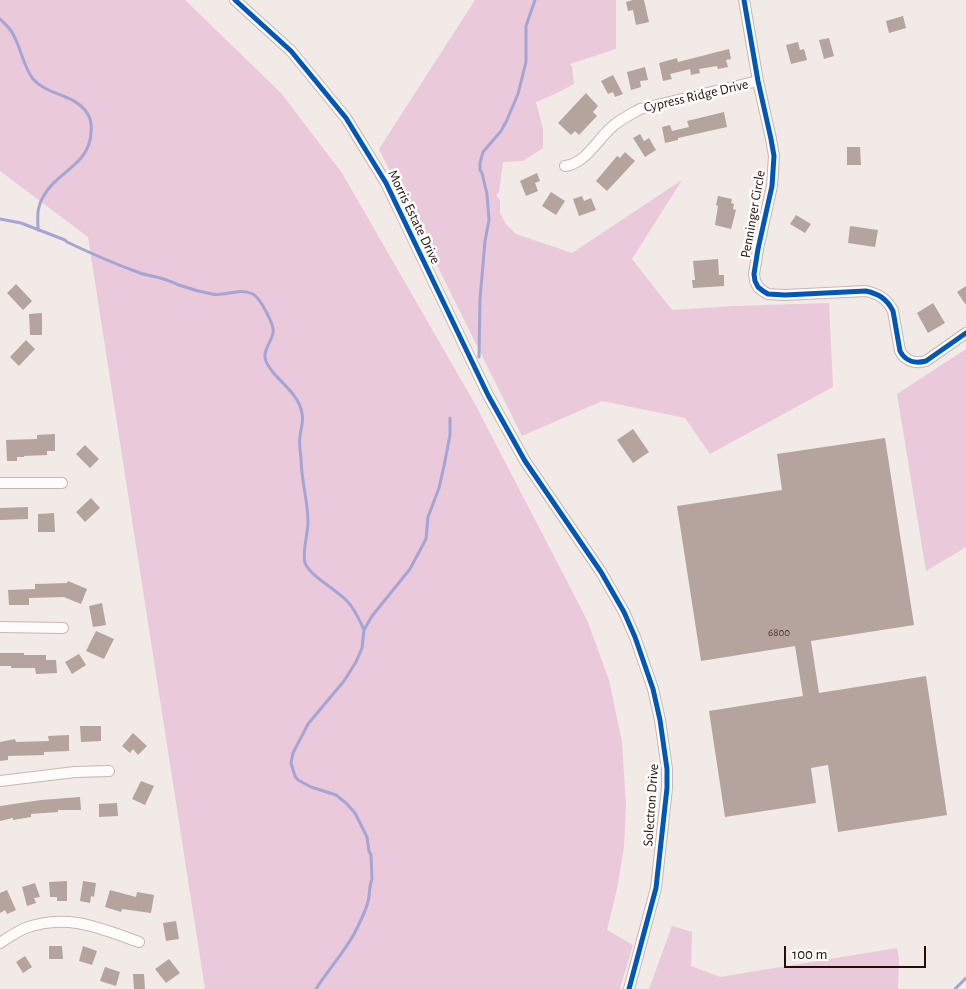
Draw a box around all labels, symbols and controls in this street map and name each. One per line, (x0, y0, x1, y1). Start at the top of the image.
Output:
street label: Cypress Ridge Drive (642, 76, 750, 116)
street label: Morris Estate Drive (384, 167, 444, 267)
street label: Penninger Circle (737, 169, 769, 259)
house number: 6800 (768, 626, 790, 640)
street label: Solectron Drive (640, 763, 662, 847)
scale bar (786, 936, 928, 968)
text: 100 m (792, 947, 827, 962)

